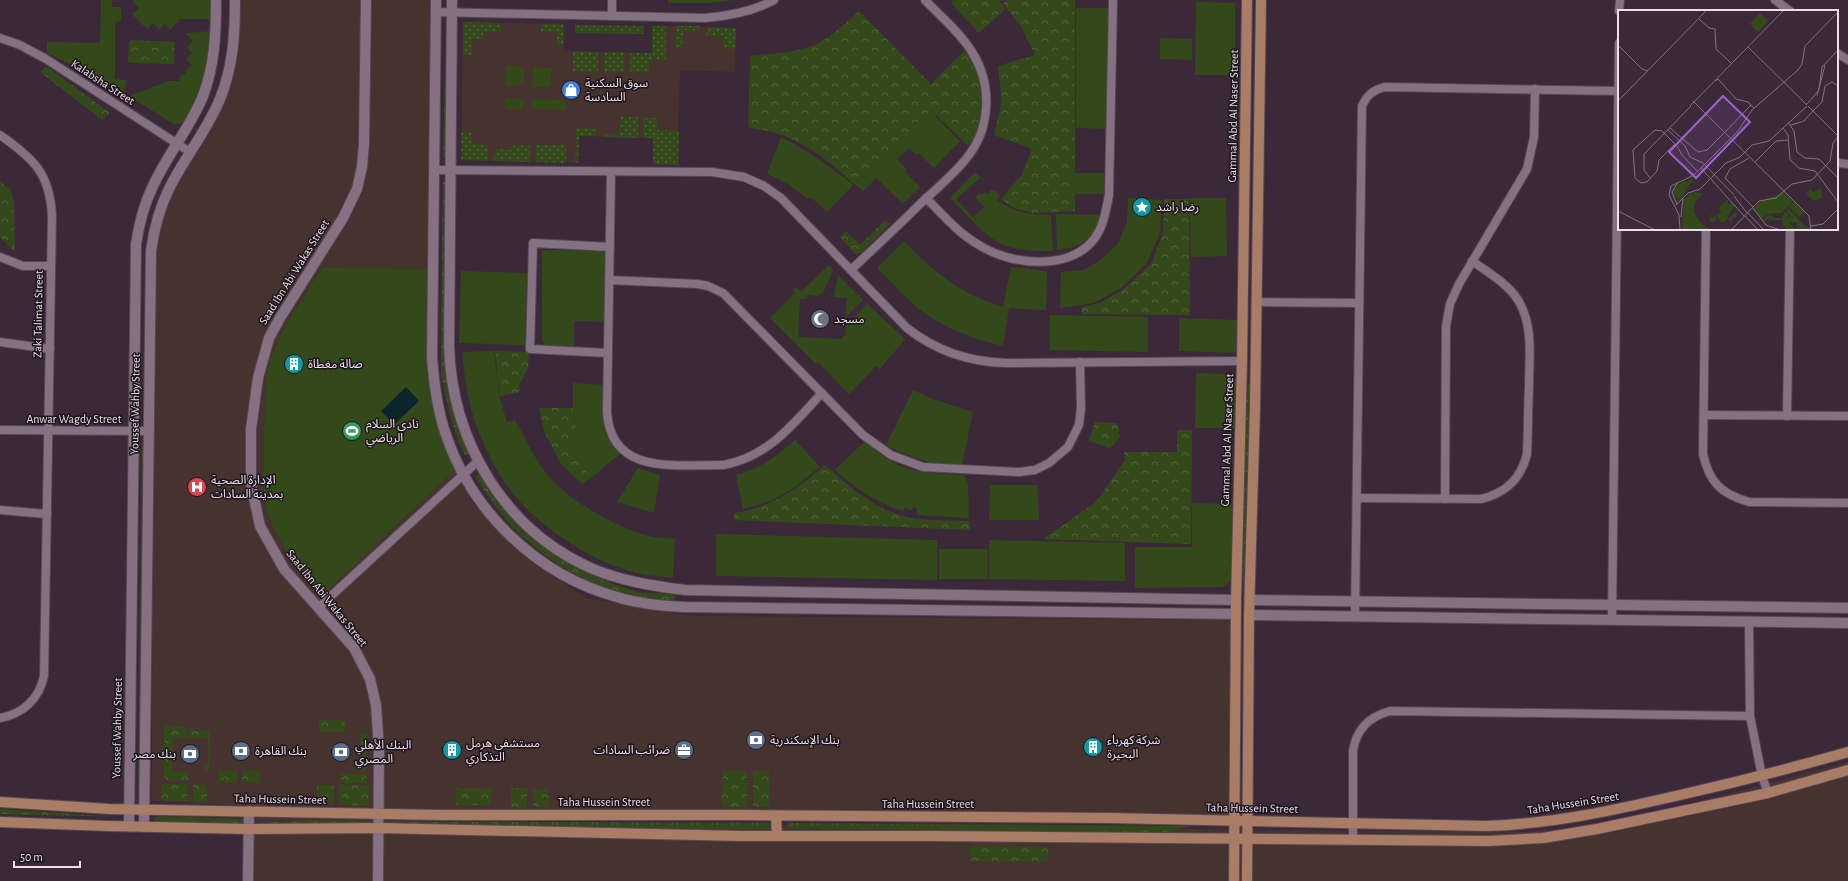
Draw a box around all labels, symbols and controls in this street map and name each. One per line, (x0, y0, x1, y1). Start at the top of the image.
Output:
inset map (1618, 10, 1838, 230)
street label: Gammal Abd Al Naser Street (1226, 49, 1240, 183)
street label: Kalabsha Street (69, 57, 137, 107)
place label: سوق السكنية السادسة (585, 77, 648, 103)
shop icon: سوق السكنية السادسة (560, 79, 582, 101)
place icon: رضا راشد (1131, 196, 1153, 218)
place label: رضا راشد (1156, 201, 1199, 214)
street label: Saad Ibn Abi Wakas Street (257, 217, 331, 327)
street label: Zaki Talimat Street (31, 270, 45, 358)
mosque icon: مسجد (809, 308, 831, 330)
place label: مسجد (834, 313, 865, 326)
street label: Youssef Wahby Street (128, 353, 143, 455)
building icon: صالة مغطاة (283, 353, 305, 375)
place label: صالة مغطاة (308, 358, 363, 370)
street label: Gammal Abd Al Naser Street (1219, 373, 1235, 507)
street label: Anwar Wagdy Street (27, 413, 122, 426)
place label: نادي السلام الرياضي (366, 418, 419, 448)
sports icon: نادي السلام الرياضي (341, 420, 363, 442)
place label: الإدارة الصحية بمدينة السادات (211, 474, 283, 501)
hospital icon: الإدارة الصحية بمدينة السادات (186, 476, 208, 498)
street label: Saad Ibn Abi Wakas Street (284, 547, 370, 649)
street label: Youssef Wahby Street (110, 677, 125, 779)
bank icon: بنك الإسكندرية (745, 729, 767, 751)
place label: بنك الإسكندرية (770, 734, 840, 748)
place label: شركة كهرباء البحيرة (1107, 734, 1161, 761)
building icon: شركة كهرباء البحيرة (1082, 736, 1104, 758)
place label: مستشفى هرمل التذكاري (466, 737, 540, 767)
place label: البنك الأهلي المصري (355, 739, 412, 769)
building icon: مستشفى هرمل التذكاري (441, 739, 463, 761)
office icon: ضرائب السادات (673, 739, 695, 761)
bank icon: بنك القاهرة (230, 740, 252, 762)
bank icon: البنك الأهلي المصري (330, 741, 352, 763)
bank icon: بنك مصر (179, 743, 201, 765)
place label: ضرائب السادات (593, 744, 670, 757)
place label: بنك القاهرة (255, 745, 307, 758)
place label: بنك مصر (132, 748, 176, 761)
street label: Taha Hussein Street (1526, 790, 1620, 816)
street label: Taha Hussein Street (234, 792, 326, 806)
street label: Taha Hussein Street (558, 796, 650, 808)
street label: Taha Hussein Street (882, 798, 974, 810)
street label: Taha Hussein Street (1206, 801, 1298, 815)
scale bar (14, 843, 80, 869)
text: 50 m (20, 851, 43, 863)

